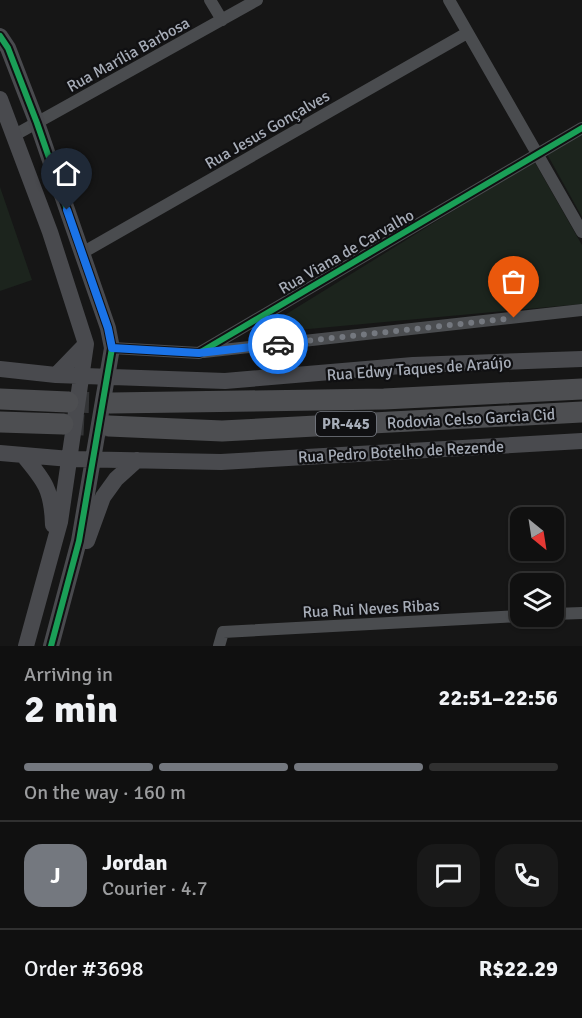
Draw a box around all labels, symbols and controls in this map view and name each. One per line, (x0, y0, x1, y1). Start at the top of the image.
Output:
street label: Rua Marília Barbosa (64, 13, 193, 97)
street label: Rua Jesus Gonçalves (202, 86, 333, 174)
pin (41, 148, 92, 210)
icon: home (50, 157, 83, 190)
street label: Rua Viana de Carvalho (275, 205, 418, 299)
pin (488, 256, 539, 318)
icon: bag (497, 265, 530, 298)
courier (248, 314, 308, 374)
icon: car (262, 328, 295, 361)
street label: Rua Edwy Taques de Araújo (326, 353, 512, 385)
street label: Rodovia Celso Garcia Cid (386, 405, 556, 433)
road number: PR-445 (316, 412, 376, 436)
street label: Rua Pedro Botelho de Rezende (298, 437, 505, 467)
north arrow (510, 507, 564, 561)
map controls (510, 507, 564, 627)
button: layers (510, 573, 564, 627)
street label: Rua Rui Neves Ribas (302, 595, 440, 623)
text: Arriving in (24, 662, 113, 687)
text: 22:51–22:56 (439, 684, 558, 711)
text: 2 min (24, 685, 118, 733)
text: On the way · 160 m (24, 780, 186, 805)
button: chat (417, 844, 480, 907)
button: phone (495, 844, 558, 907)
text: Jordan (102, 849, 168, 876)
text: J (50, 862, 61, 889)
text: Courier · 4.7 (102, 876, 208, 901)
text: Order #3698 (24, 955, 144, 982)
text: R$22.29 (479, 955, 558, 982)

